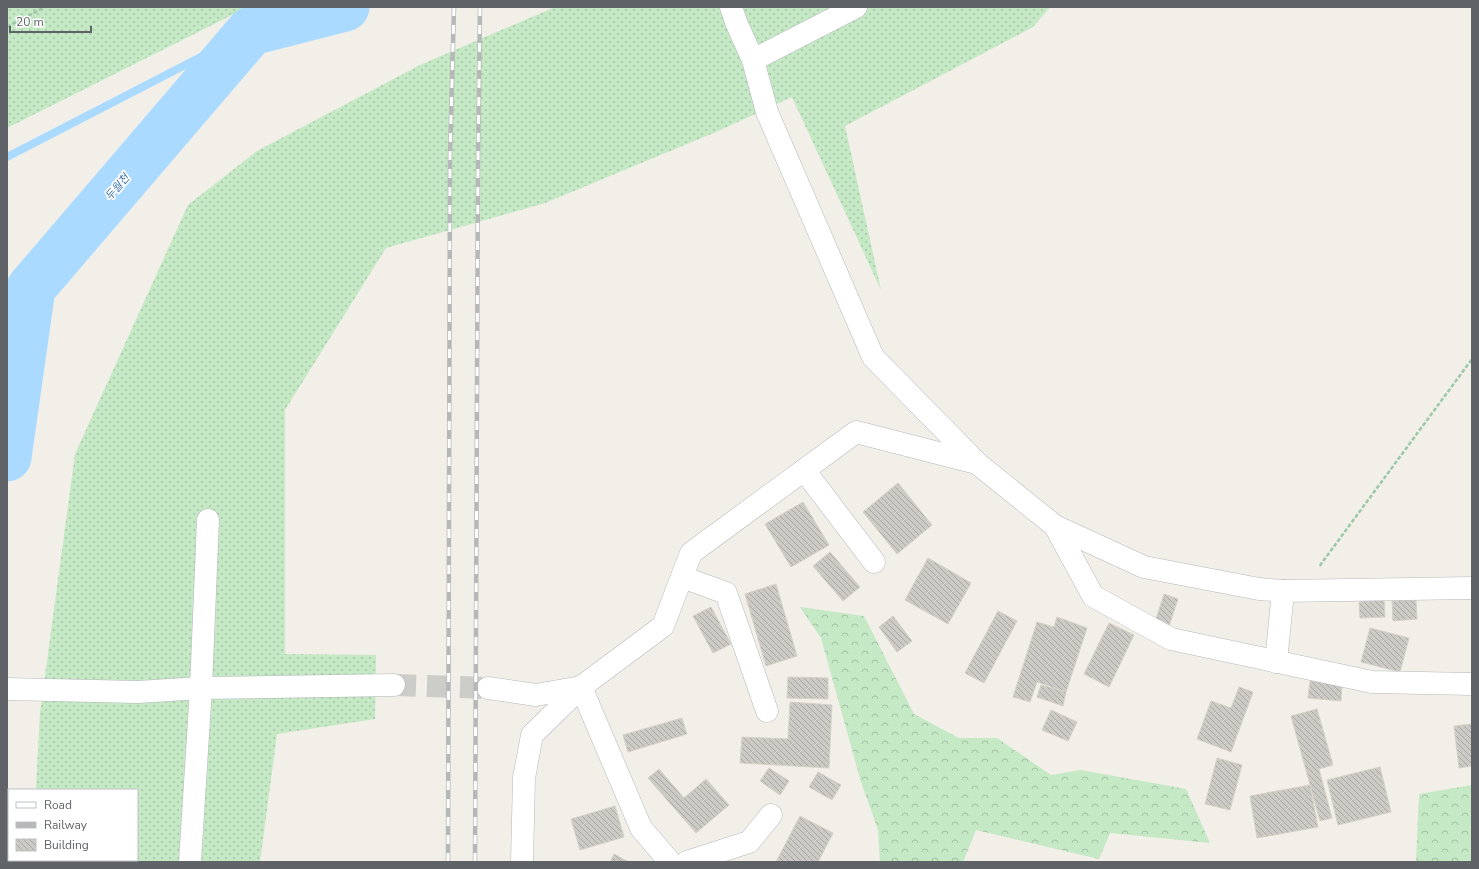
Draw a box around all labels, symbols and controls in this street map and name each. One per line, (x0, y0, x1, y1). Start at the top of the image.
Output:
scale bar (10, 8, 91, 34)
text: 20 m (16, 14, 44, 30)
water label: 두월천 (102, 170, 134, 204)
legend (8, 789, 138, 861)
text: Road (44, 797, 72, 813)
text: Railway (44, 817, 88, 833)
text: Building (44, 837, 89, 853)

